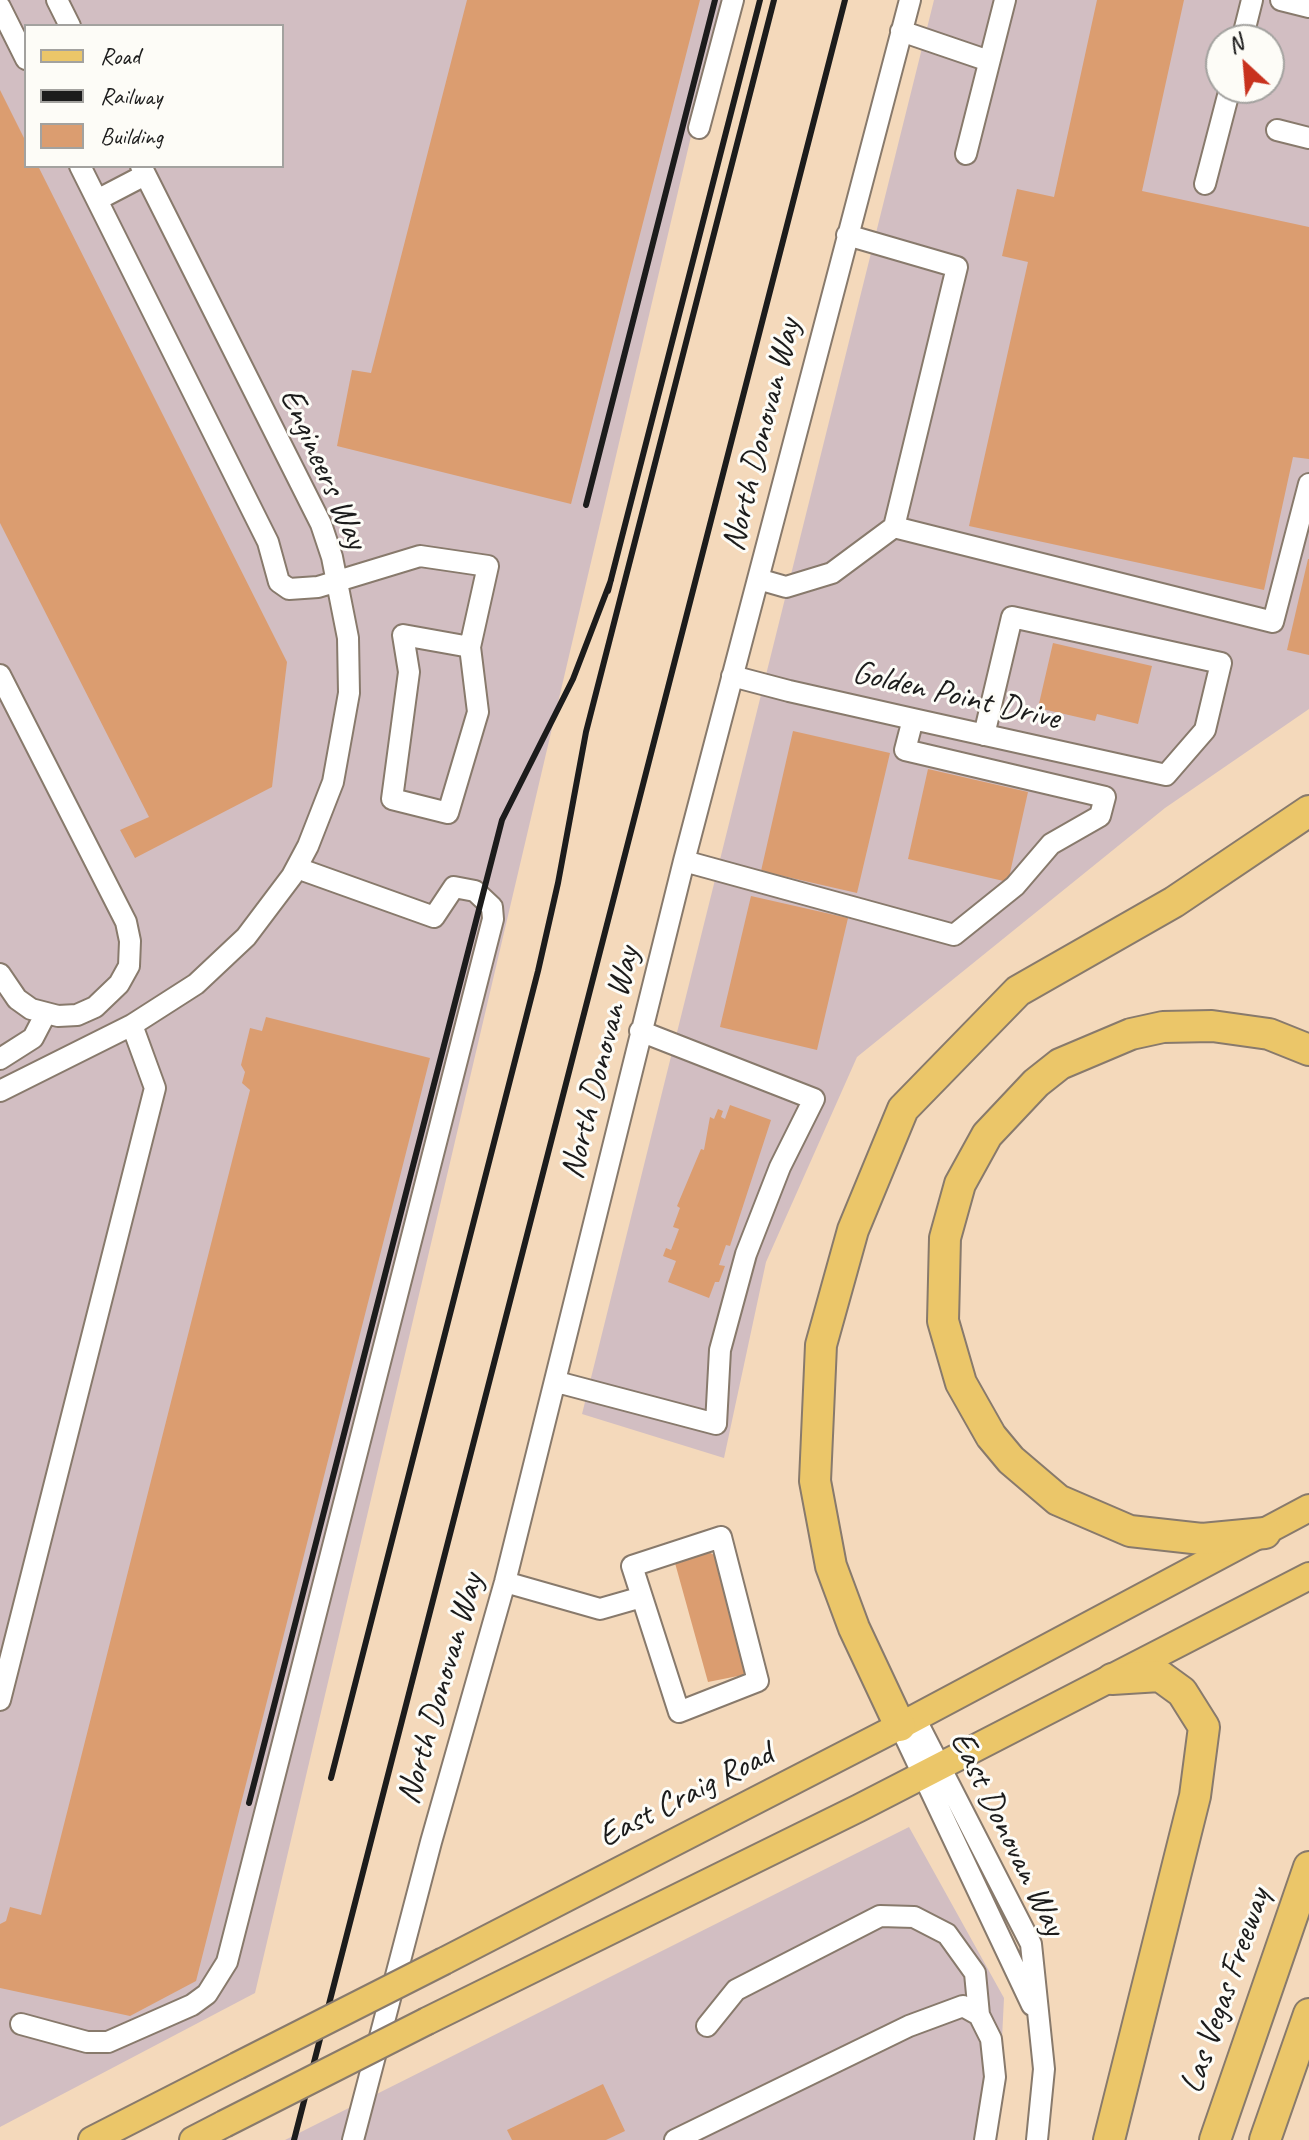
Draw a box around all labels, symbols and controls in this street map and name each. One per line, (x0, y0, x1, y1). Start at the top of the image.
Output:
legend (24, 24, 284, 168)
north arrow (1205, 24, 1285, 104)
text: N (1223, 29, 1248, 60)
text: Road (100, 41, 140, 71)
text: Railway (100, 81, 162, 111)
text: Building (100, 121, 163, 151)
street label: North Donovan Way (713, 315, 811, 555)
street label: Engineers Way (270, 382, 376, 556)
street label: Golden Point Drive (849, 652, 1063, 740)
street label: North Donovan Way (552, 943, 650, 1183)
street label: North Donovan Way (389, 1569, 493, 1809)
street label: East Donovan Way (940, 1725, 1074, 1943)
street label: East Craig Road (592, 1735, 780, 1857)
street label: Las Vegas Freeway (1172, 1883, 1280, 2099)

